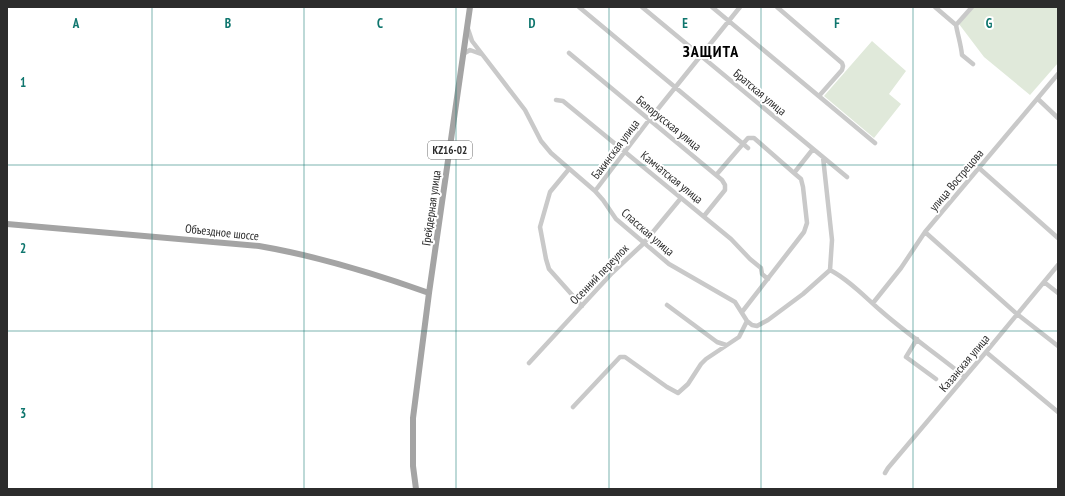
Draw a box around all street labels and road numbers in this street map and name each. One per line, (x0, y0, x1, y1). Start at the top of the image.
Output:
street label: Братская улица (730, 66, 790, 119)
street label: Белорусская улица (633, 92, 705, 154)
street label: Бакинская улица (588, 116, 642, 182)
road number: KZ16-02 (428, 141, 472, 159)
street label: улица Вострецова (926, 146, 986, 214)
street label: Камчатская улица (638, 147, 706, 207)
street label: Грейдерная улица (418, 169, 444, 247)
street label: Спасская улица (619, 205, 678, 259)
street label: Объездное шоссе (184, 221, 260, 243)
street label: Осенний переулок (566, 240, 632, 307)
street label: Казанская улица (936, 331, 992, 395)

